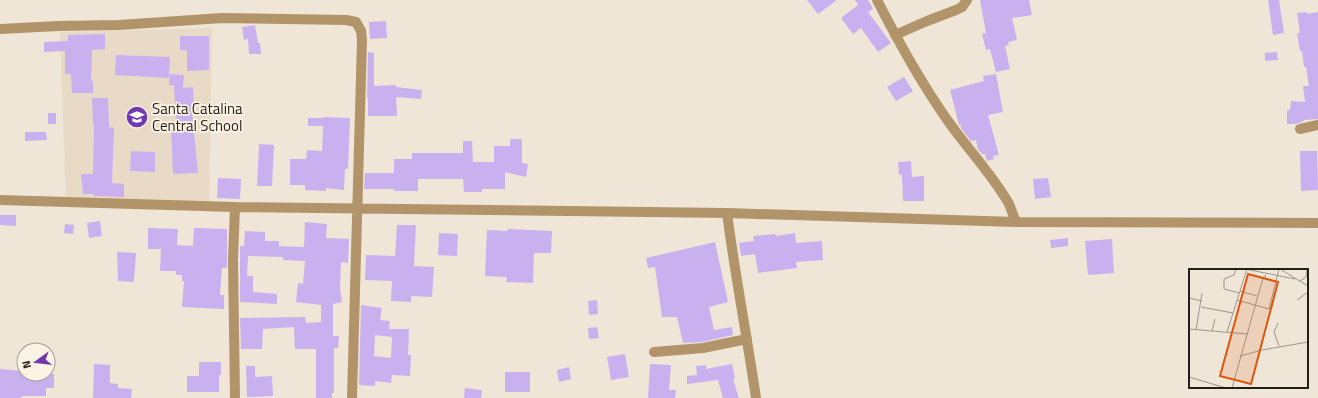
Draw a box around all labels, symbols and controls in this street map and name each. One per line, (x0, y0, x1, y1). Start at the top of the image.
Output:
place label: Santa Catalina Central School (152, 97, 243, 137)
school or university icon: Santa Catalina Central School (124, 104, 150, 130)
inset map (1189, 269, 1308, 388)
north arrow (16, 342, 56, 382)
text: N (18, 359, 35, 370)

